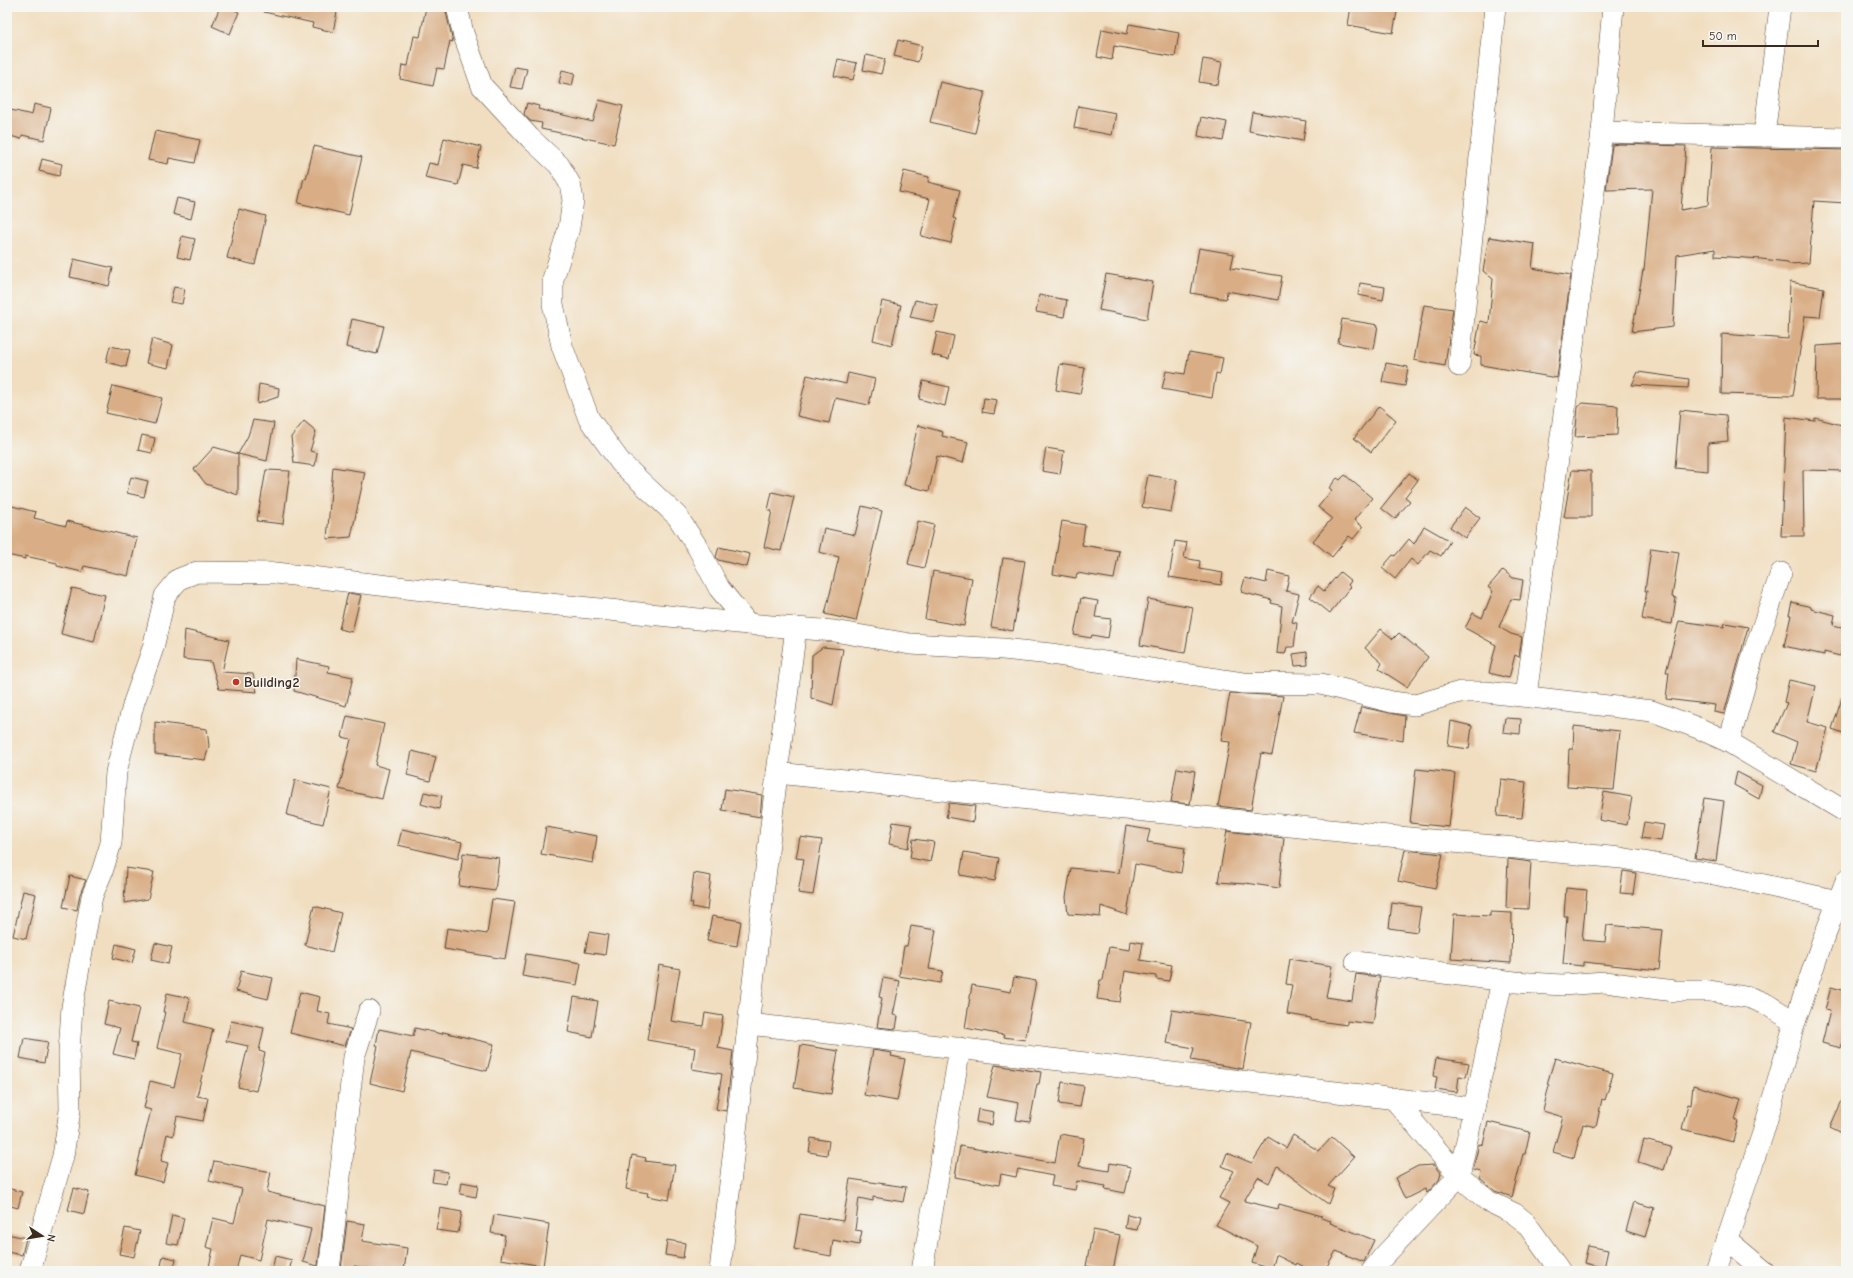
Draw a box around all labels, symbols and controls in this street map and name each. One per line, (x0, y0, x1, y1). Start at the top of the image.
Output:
scale bar (1703, 22, 1818, 48)
text: 50 m (1709, 29, 1737, 43)
place label: Building2 (244, 674, 299, 691)
marker: Building2 (231, 677, 241, 687)
north arrow (22, 1216, 62, 1256)
text: N (44, 1233, 58, 1243)

